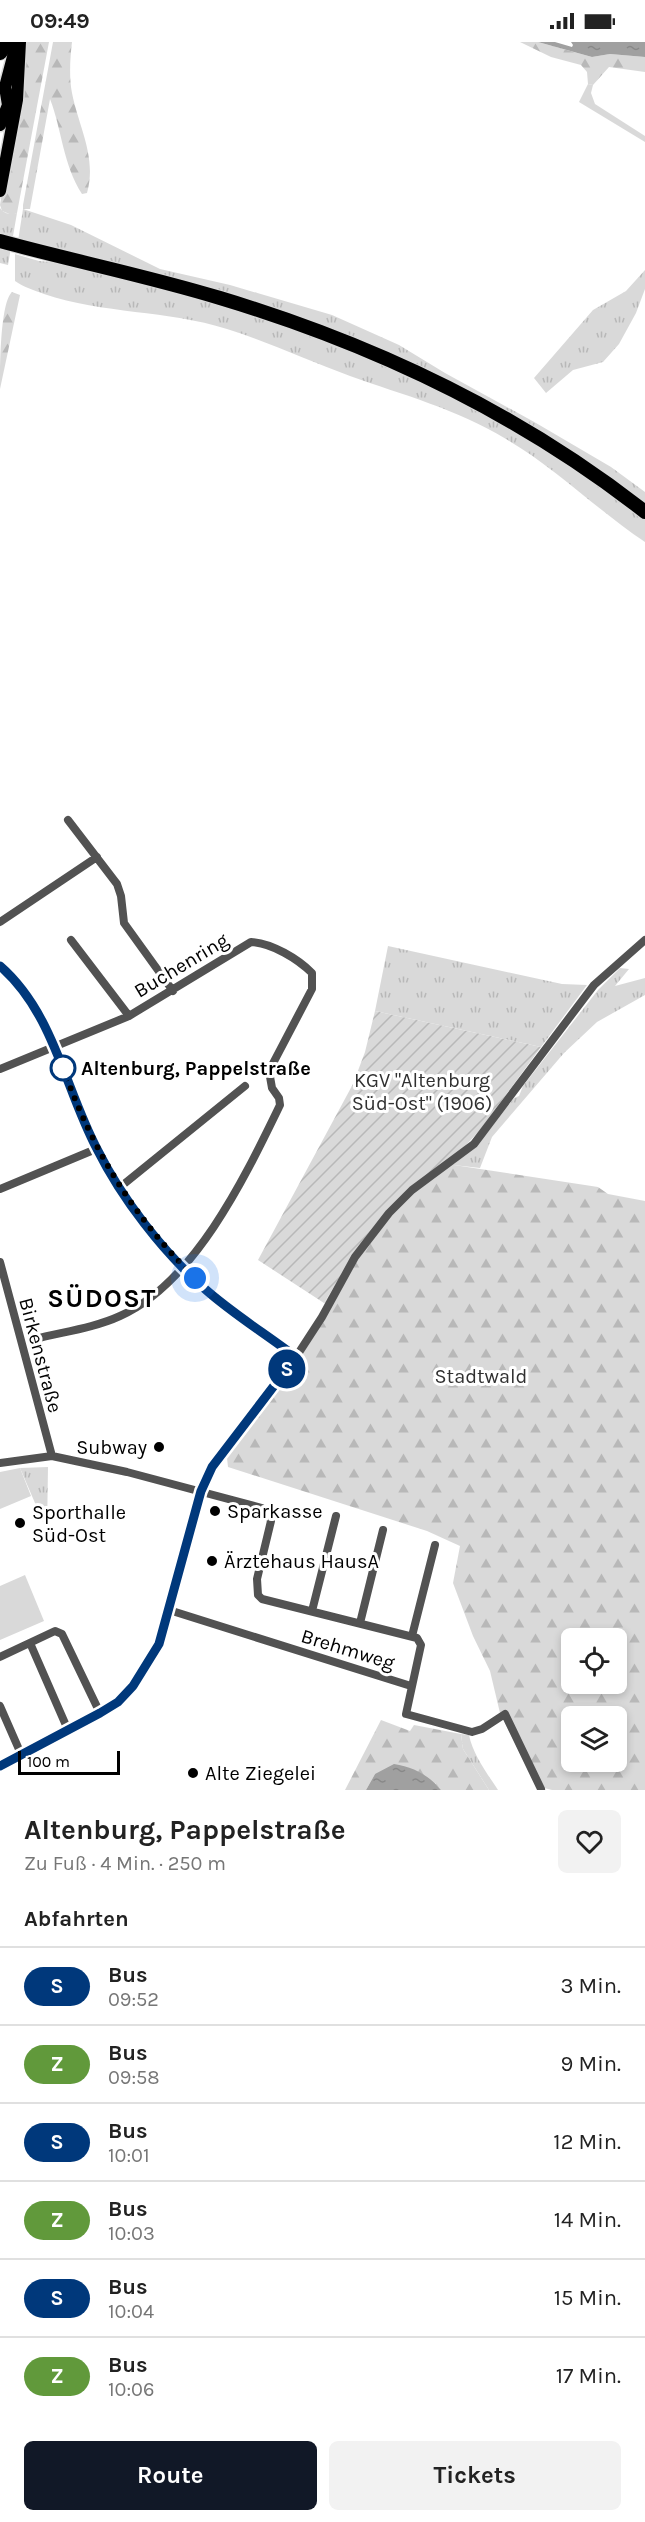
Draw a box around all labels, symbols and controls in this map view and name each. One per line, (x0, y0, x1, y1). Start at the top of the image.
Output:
text: 09:49 (30, 8, 90, 34)
street label: Buchenring (130, 928, 233, 1003)
marker: Altenburg, Pappelstraße (50, 1055, 76, 1081)
place label: Altenburg, Pappelstraße (81, 1057, 311, 1080)
park label: KGV "Altenburg Süd-Ost" (1906) (352, 1069, 492, 1115)
your location (180, 1263, 210, 1293)
district label: SÜDOST (47, 1283, 157, 1314)
street label: Birkenstraße (14, 1295, 67, 1415)
line badge: S (268, 1350, 306, 1388)
text: S (280, 1357, 294, 1381)
park label: Stadtwald (435, 1365, 527, 1388)
place label: Subway (76, 1436, 147, 1459)
marker: Subway (152, 1440, 166, 1454)
place label: Sparkasse (227, 1500, 323, 1523)
place label: Sporthalle Süd-Ost (32, 1501, 126, 1547)
marker: Sparkasse (208, 1504, 222, 1518)
marker: Sporthalle Süd-Ost (13, 1516, 27, 1530)
place label: Ärztehaus HausA (224, 1550, 379, 1573)
marker: Ärztehaus HausA (205, 1554, 219, 1568)
street label: Brehmweg (298, 1624, 397, 1675)
map controls (561, 1628, 627, 1772)
button: locate (561, 1628, 627, 1694)
button: layers (561, 1706, 627, 1772)
scale bar (18, 1748, 120, 1776)
text: 100 m (27, 1752, 70, 1771)
place label: Alte Ziegelei (205, 1762, 316, 1785)
marker: Alte Ziegelei (186, 1766, 200, 1780)
button: heart (558, 1810, 621, 1873)
text: Altenburg, Pappelstraße (24, 1813, 346, 1846)
text: Zu Fuß · 4 Min. · 250 m (24, 1852, 226, 1875)
text: Abfahrten (24, 1906, 129, 1932)
text: Bus (108, 1962, 148, 1988)
text: 3 Min. (560, 1973, 621, 1999)
text: S (50, 1974, 64, 1998)
text: 09:52 (108, 1988, 159, 2011)
text: Bus (108, 2040, 148, 2066)
text: 9 Min. (561, 2051, 621, 2077)
text: Z (50, 2052, 64, 2076)
text: 09:58 (108, 2066, 160, 2089)
text: Bus (108, 2118, 148, 2144)
text: 12 Min. (553, 2129, 621, 2155)
text: S (50, 2130, 64, 2154)
text: 10:01 (108, 2144, 150, 2167)
text: Bus (108, 2196, 148, 2222)
text: 14 Min. (554, 2207, 621, 2233)
text: Z (50, 2208, 64, 2232)
text: 10:03 (108, 2222, 155, 2245)
text: Bus (108, 2274, 148, 2300)
text: 15 Min. (554, 2285, 621, 2311)
text: S (50, 2286, 64, 2310)
text: 10:04 (108, 2300, 154, 2323)
text: Bus (108, 2352, 148, 2378)
text: 17 Min. (556, 2363, 621, 2389)
text: Z (50, 2364, 64, 2388)
text: 10:06 (108, 2378, 154, 2401)
button: Route (24, 2441, 317, 2510)
button: Tickets (329, 2441, 621, 2510)

